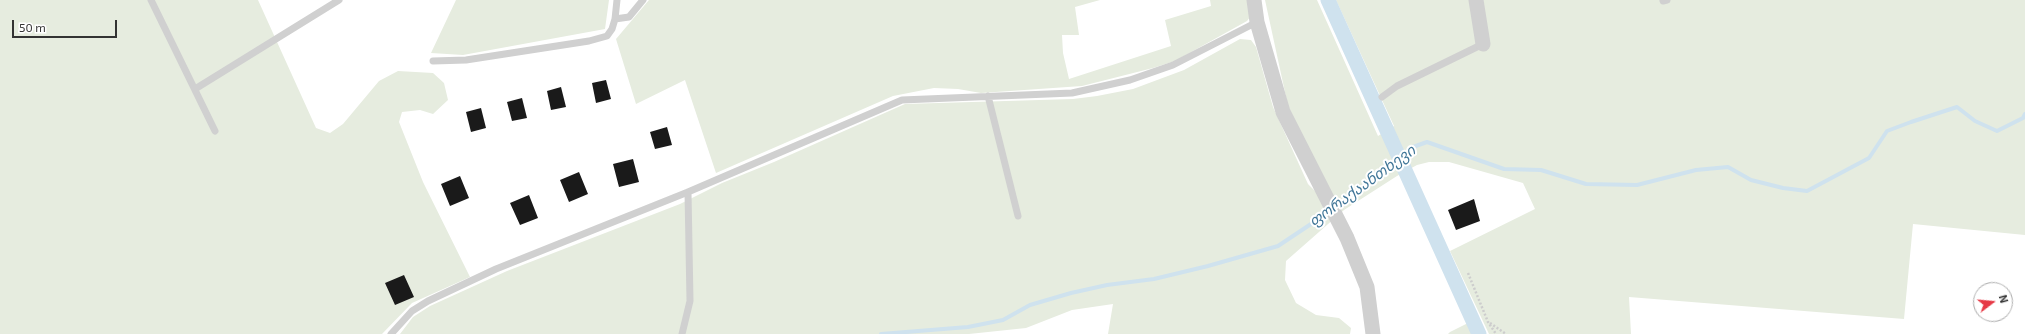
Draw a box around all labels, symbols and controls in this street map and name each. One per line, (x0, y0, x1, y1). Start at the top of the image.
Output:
scale bar (14, 12, 119, 38)
text: 50 m (19, 20, 46, 34)
water label: ფორაქაანთხევი (1305, 141, 1419, 231)
north arrow (1973, 282, 2013, 322)
text: N (1997, 293, 2011, 304)

